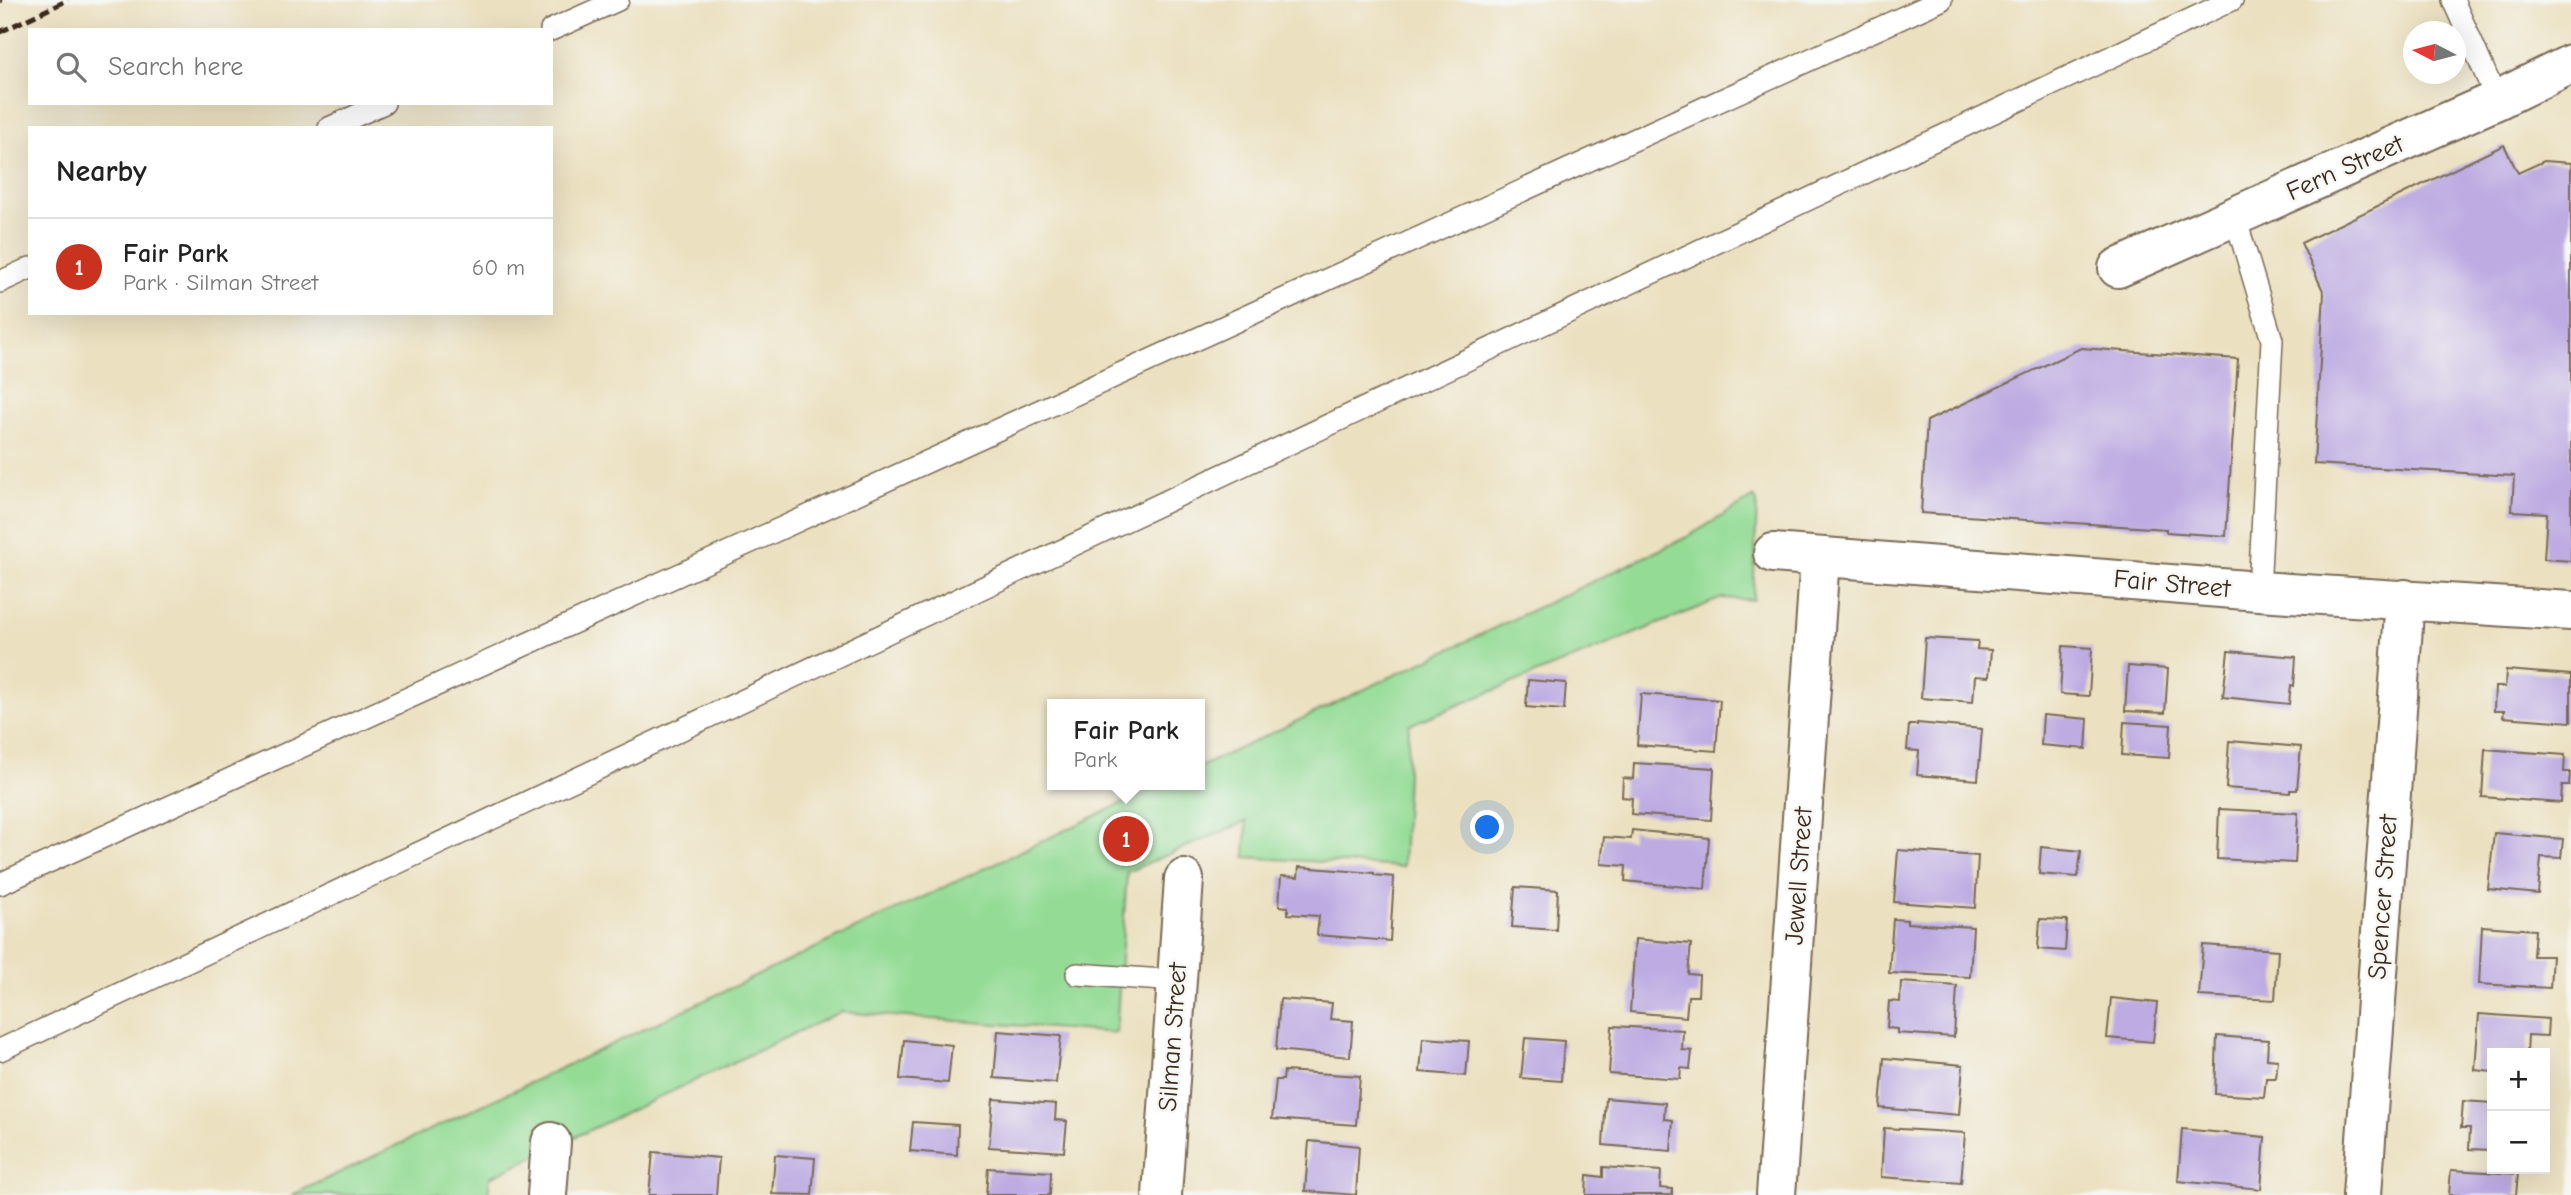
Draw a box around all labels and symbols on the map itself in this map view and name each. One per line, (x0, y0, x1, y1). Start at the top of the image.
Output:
north arrow (2403, 21, 2466, 84)
street label: Fern Street (2282, 128, 2410, 207)
street label: Fair Street (2112, 564, 2233, 604)
street label: Jewell Street (1779, 804, 1819, 946)
your location (1470, 810, 1504, 844)
street label: Spencer Street (2362, 812, 2404, 980)
pin: 1 (1103, 813, 1149, 865)
street label: Silman Street (1153, 960, 1193, 1112)

